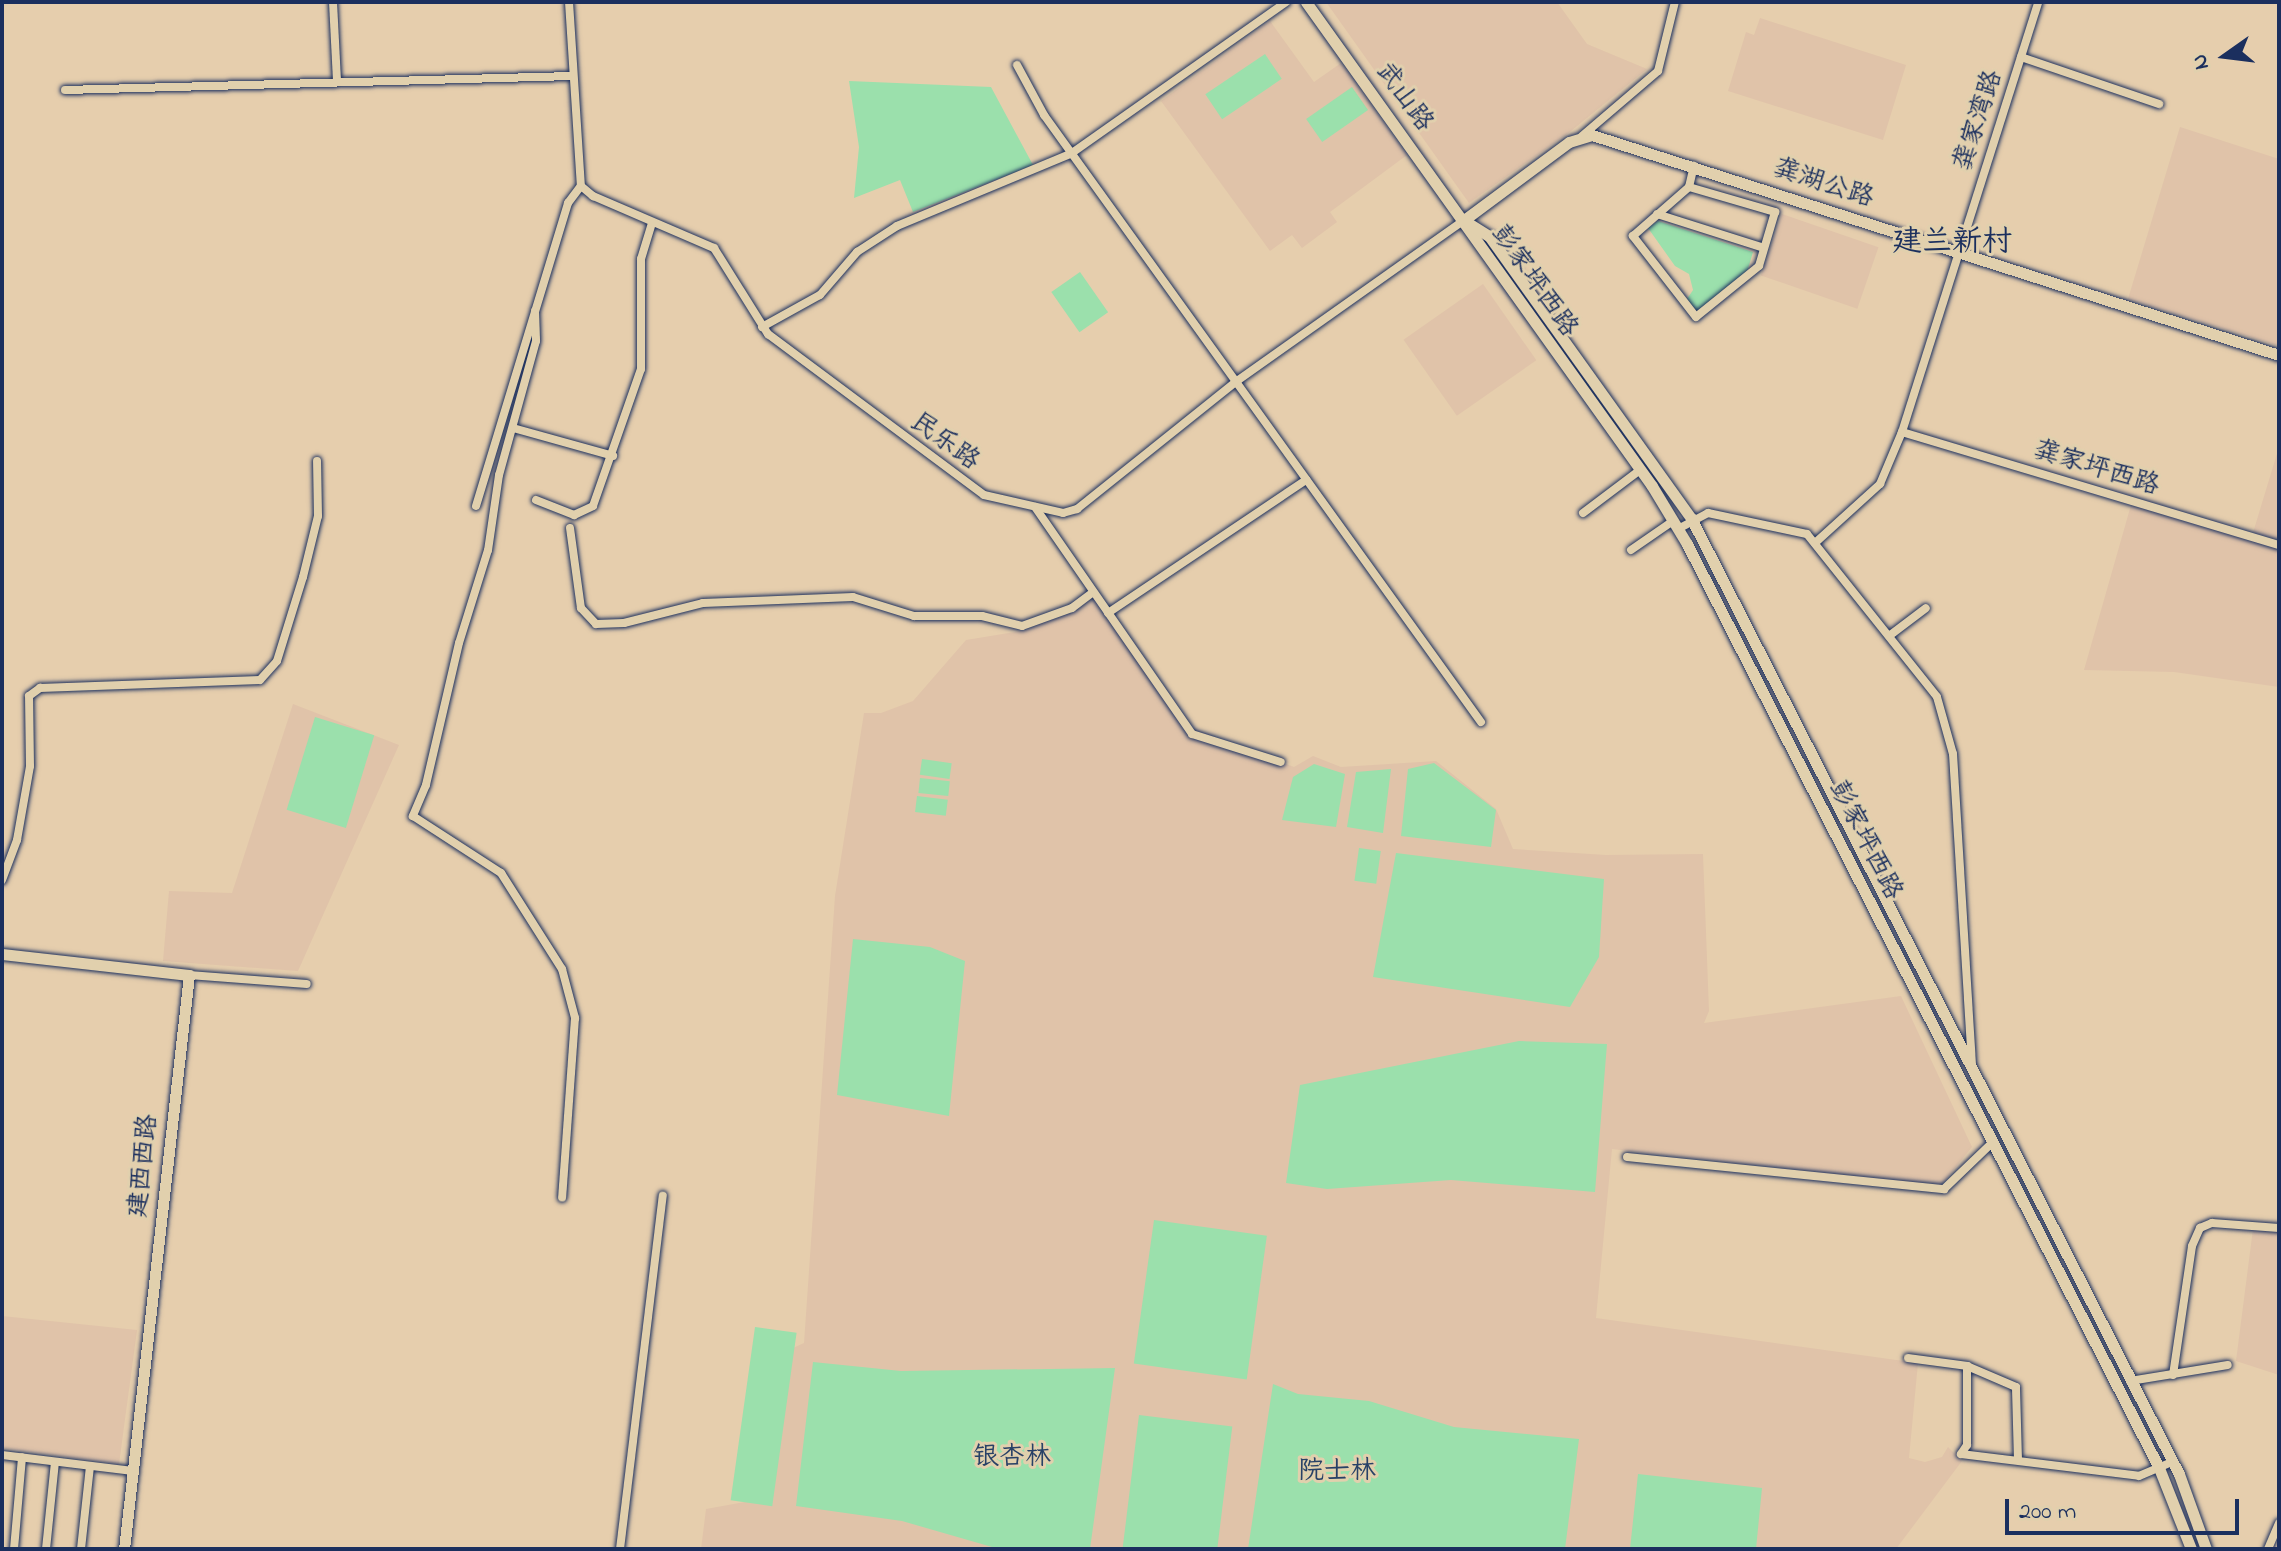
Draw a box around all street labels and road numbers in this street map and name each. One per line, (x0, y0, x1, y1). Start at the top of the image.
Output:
street label: 武山路 (1367, 57, 1439, 139)
street label: 龚家湾路 (1949, 67, 2011, 175)
street label: 龚湖公路 (1769, 154, 1877, 216)
street label: 彭家坪西路 (1483, 220, 1583, 344)
street label: 民乐路 (903, 407, 985, 479)
street label: 龚家坪西路 (2029, 436, 2163, 504)
street label: 彭家坪西路 (1821, 776, 1907, 906)
street label: 建西西路 (124, 1113, 166, 1219)

